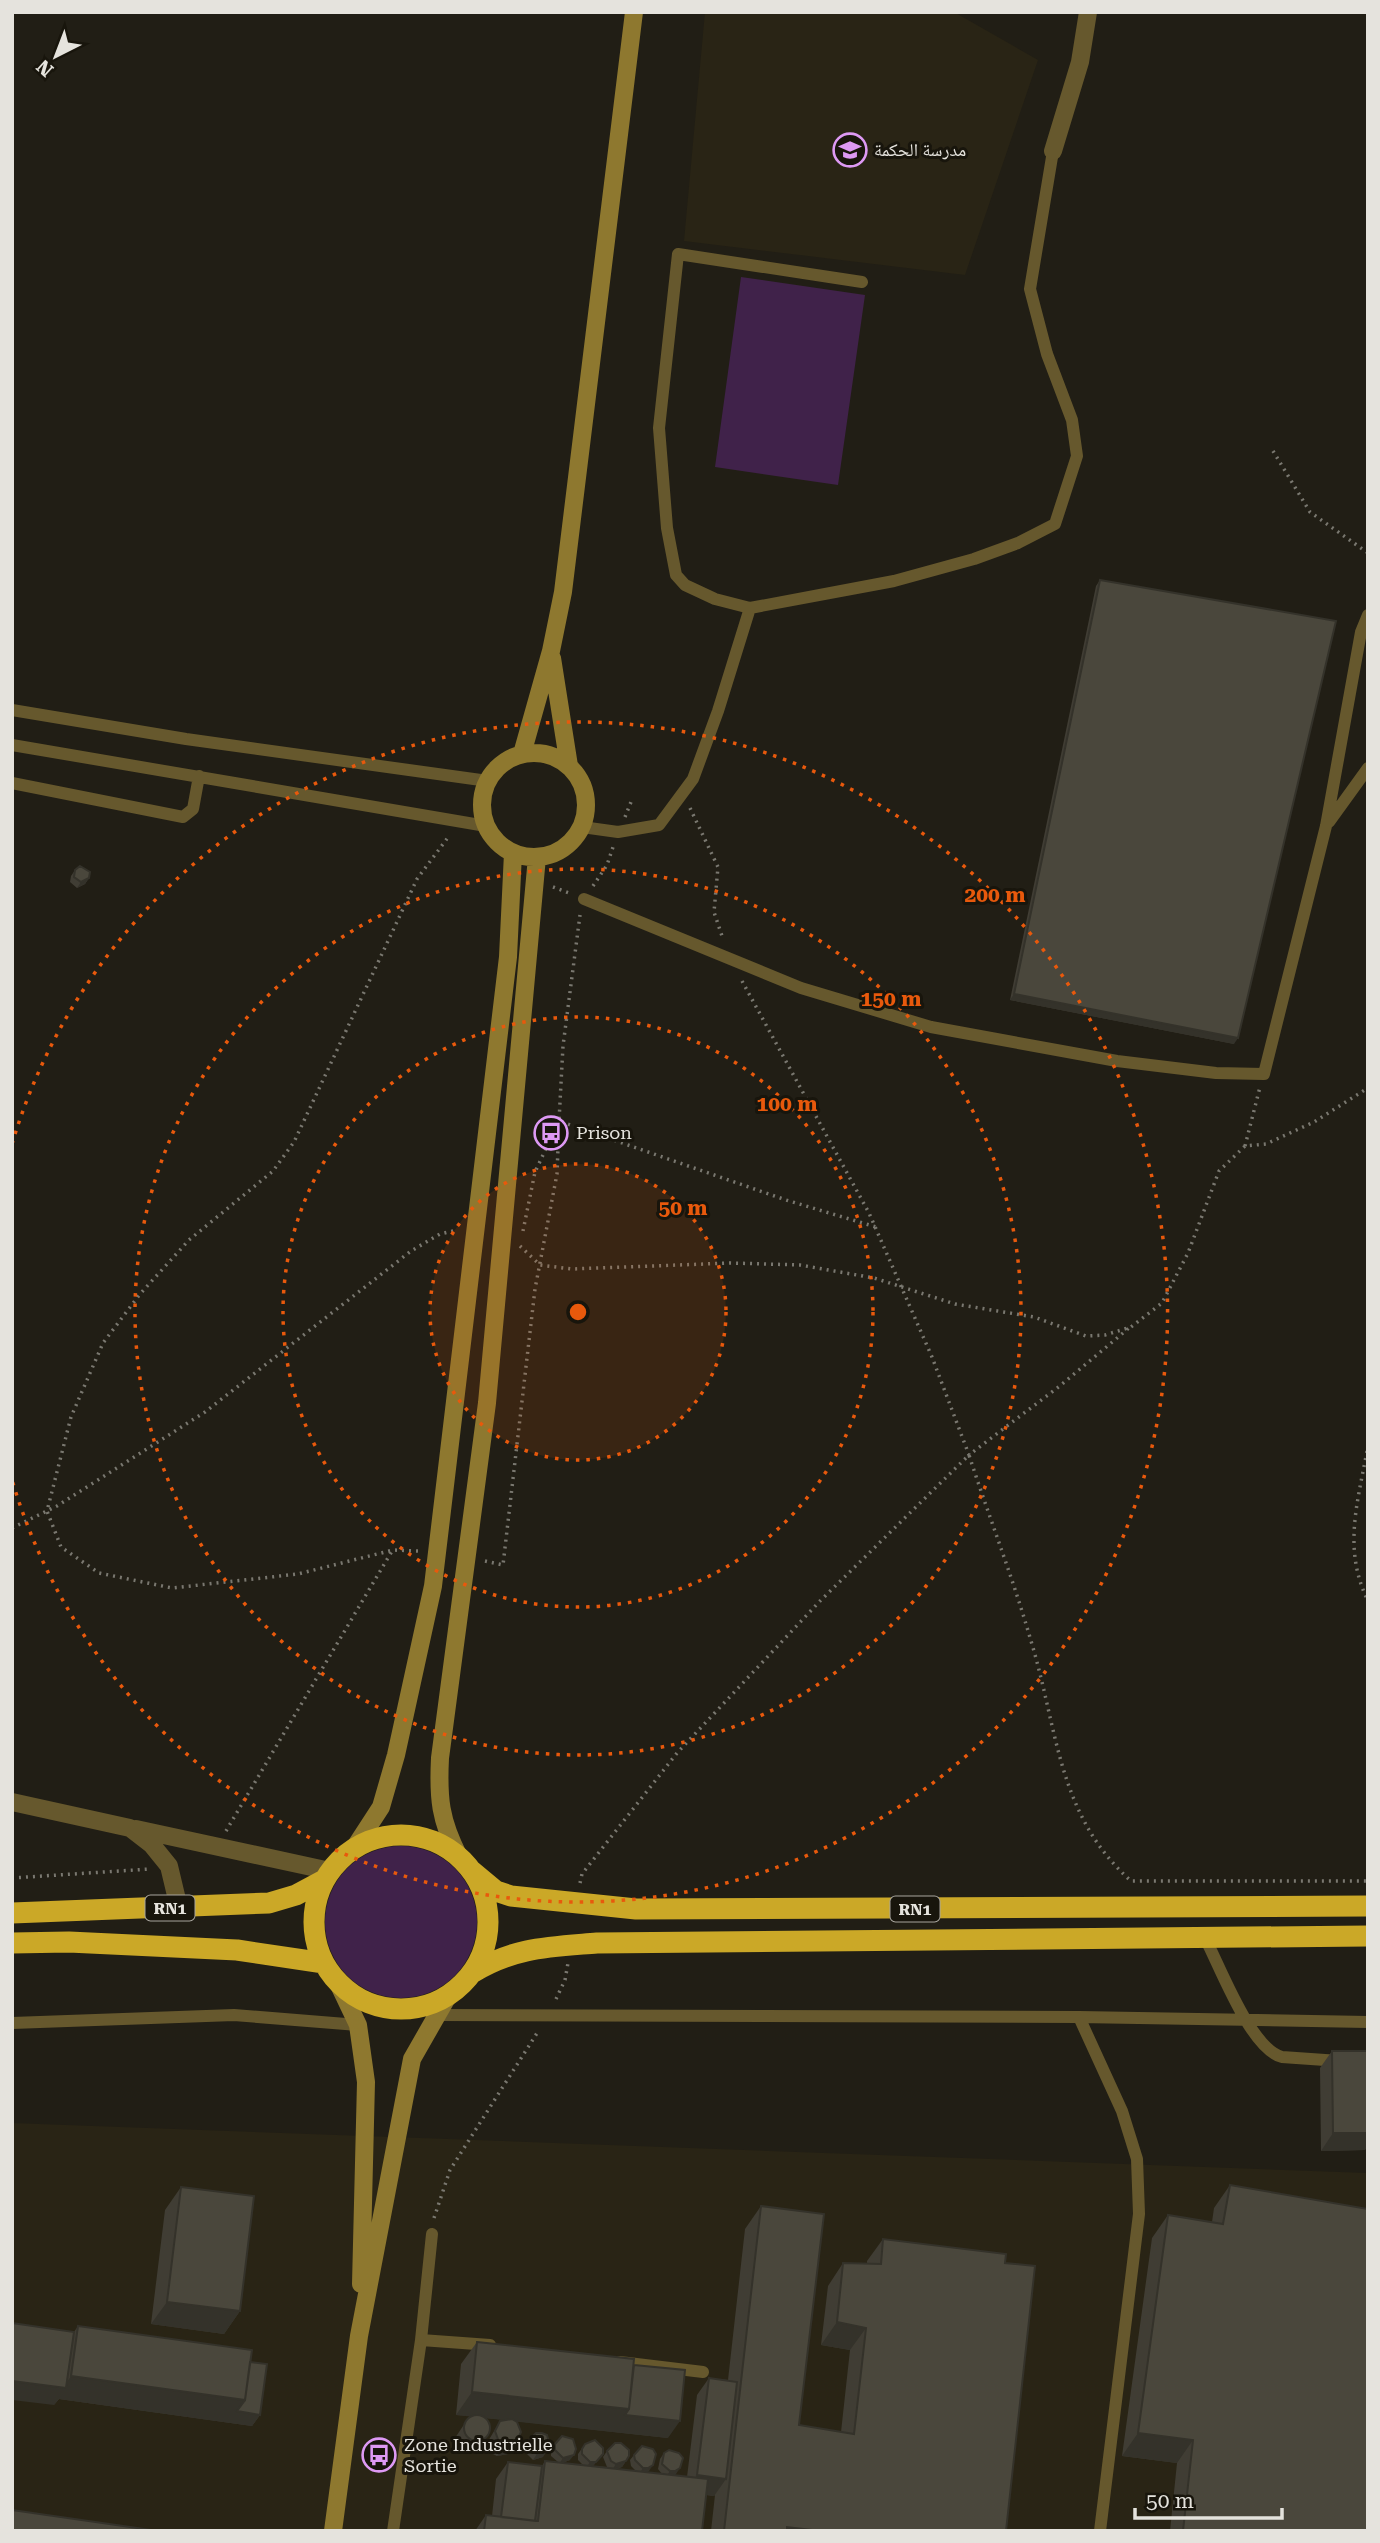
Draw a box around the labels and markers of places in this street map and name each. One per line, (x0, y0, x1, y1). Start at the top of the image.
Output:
school or university icon: مدرسة الحكمة (831, 131, 869, 169)
place label: مدرسة الحكمة (874, 139, 966, 160)
bus stop icon: Prison (532, 1114, 570, 1152)
place label: Prison (576, 1122, 632, 1143)
centre of rings (566, 1300, 590, 1324)
place label: Zone Industrielle Sortie (404, 2434, 553, 2476)
bus stop icon: Zone Industrielle Sortie (360, 2436, 398, 2474)

